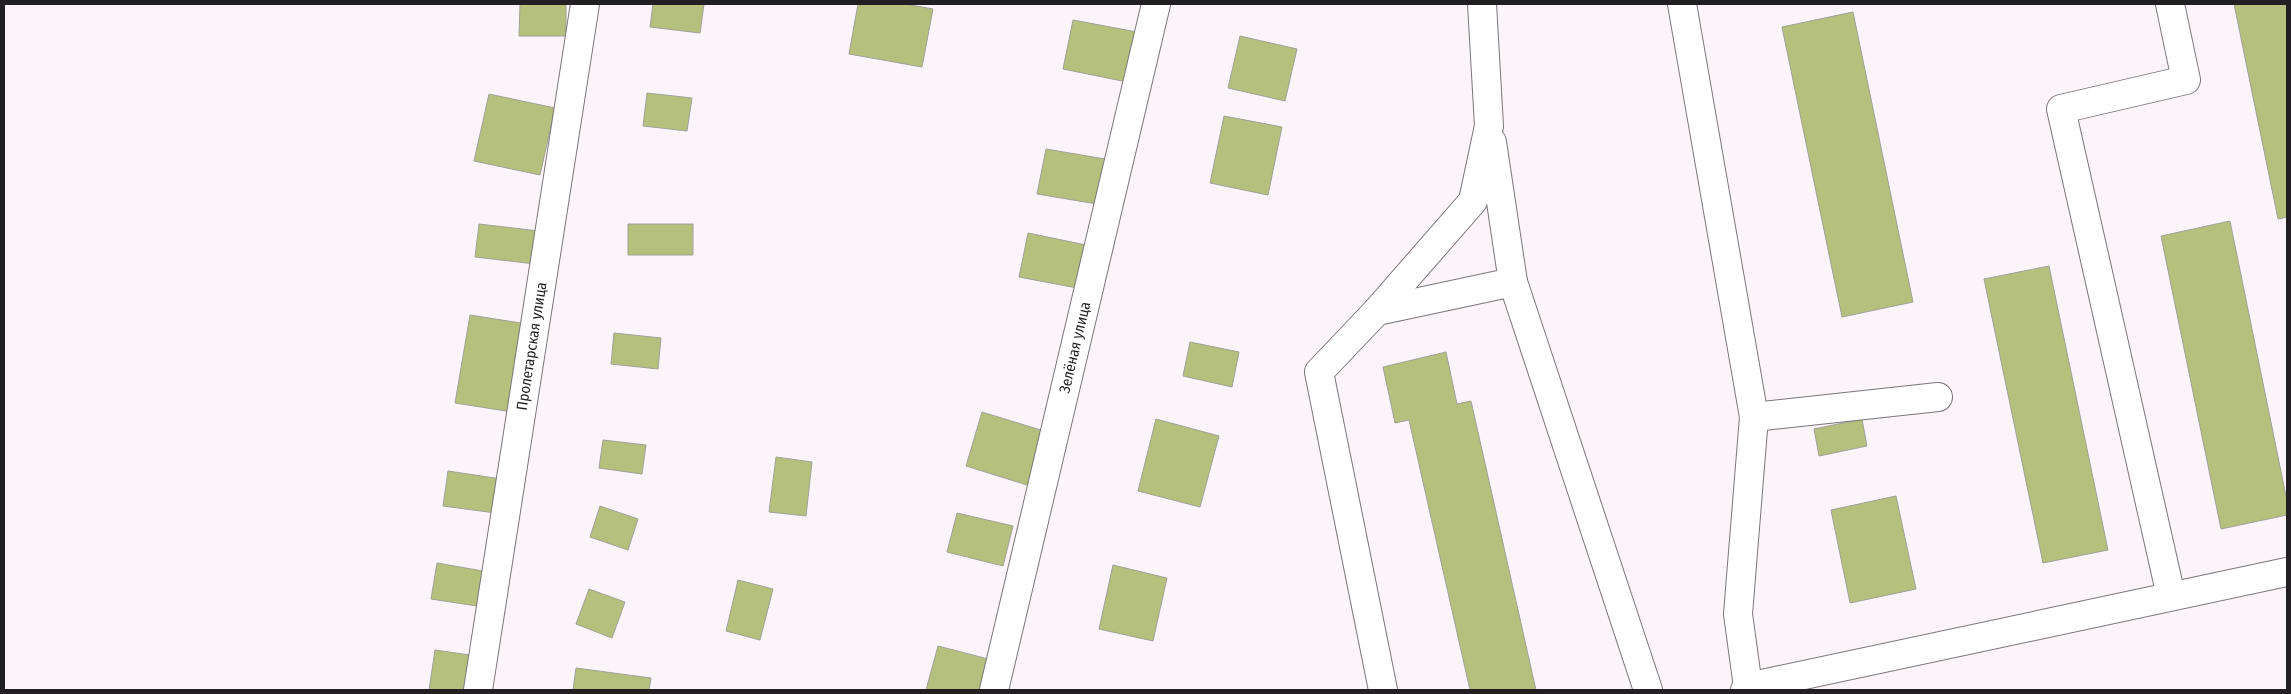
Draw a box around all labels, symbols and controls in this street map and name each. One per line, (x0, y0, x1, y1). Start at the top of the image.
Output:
street label: Пролетарская улица (513, 281, 551, 412)
street label: Зелёная улица (1055, 300, 1094, 395)

